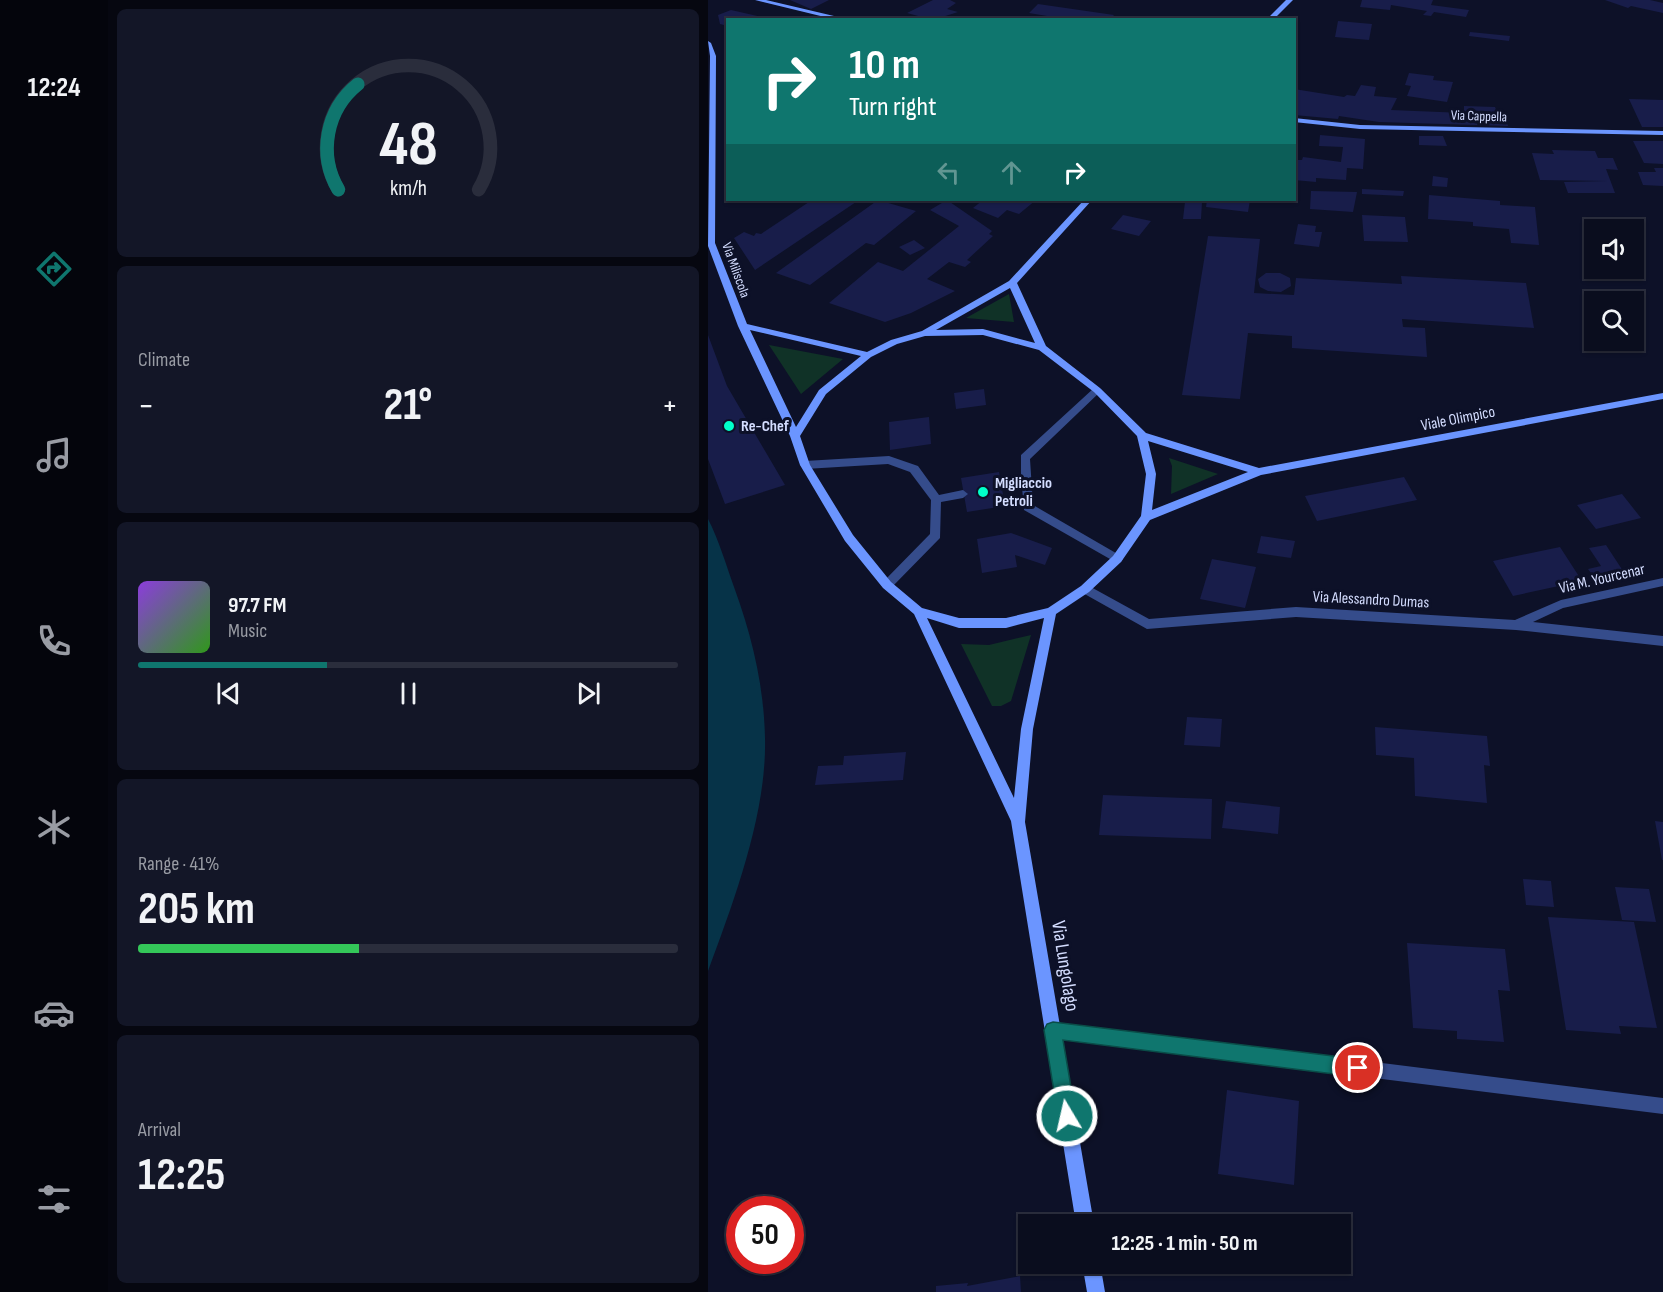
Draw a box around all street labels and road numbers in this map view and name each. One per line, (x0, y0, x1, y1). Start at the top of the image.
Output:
street label: Via Cappella (1451, 107, 1507, 125)
street label: Via Miliscola (718, 240, 754, 300)
street label: Viale Olimpico (1419, 402, 1497, 436)
street label: Via M. Yourcenar (1557, 560, 1647, 598)
street label: Via Alessandro Dumas (1312, 587, 1430, 613)
street label: Via Lungolago (1046, 919, 1084, 1013)

